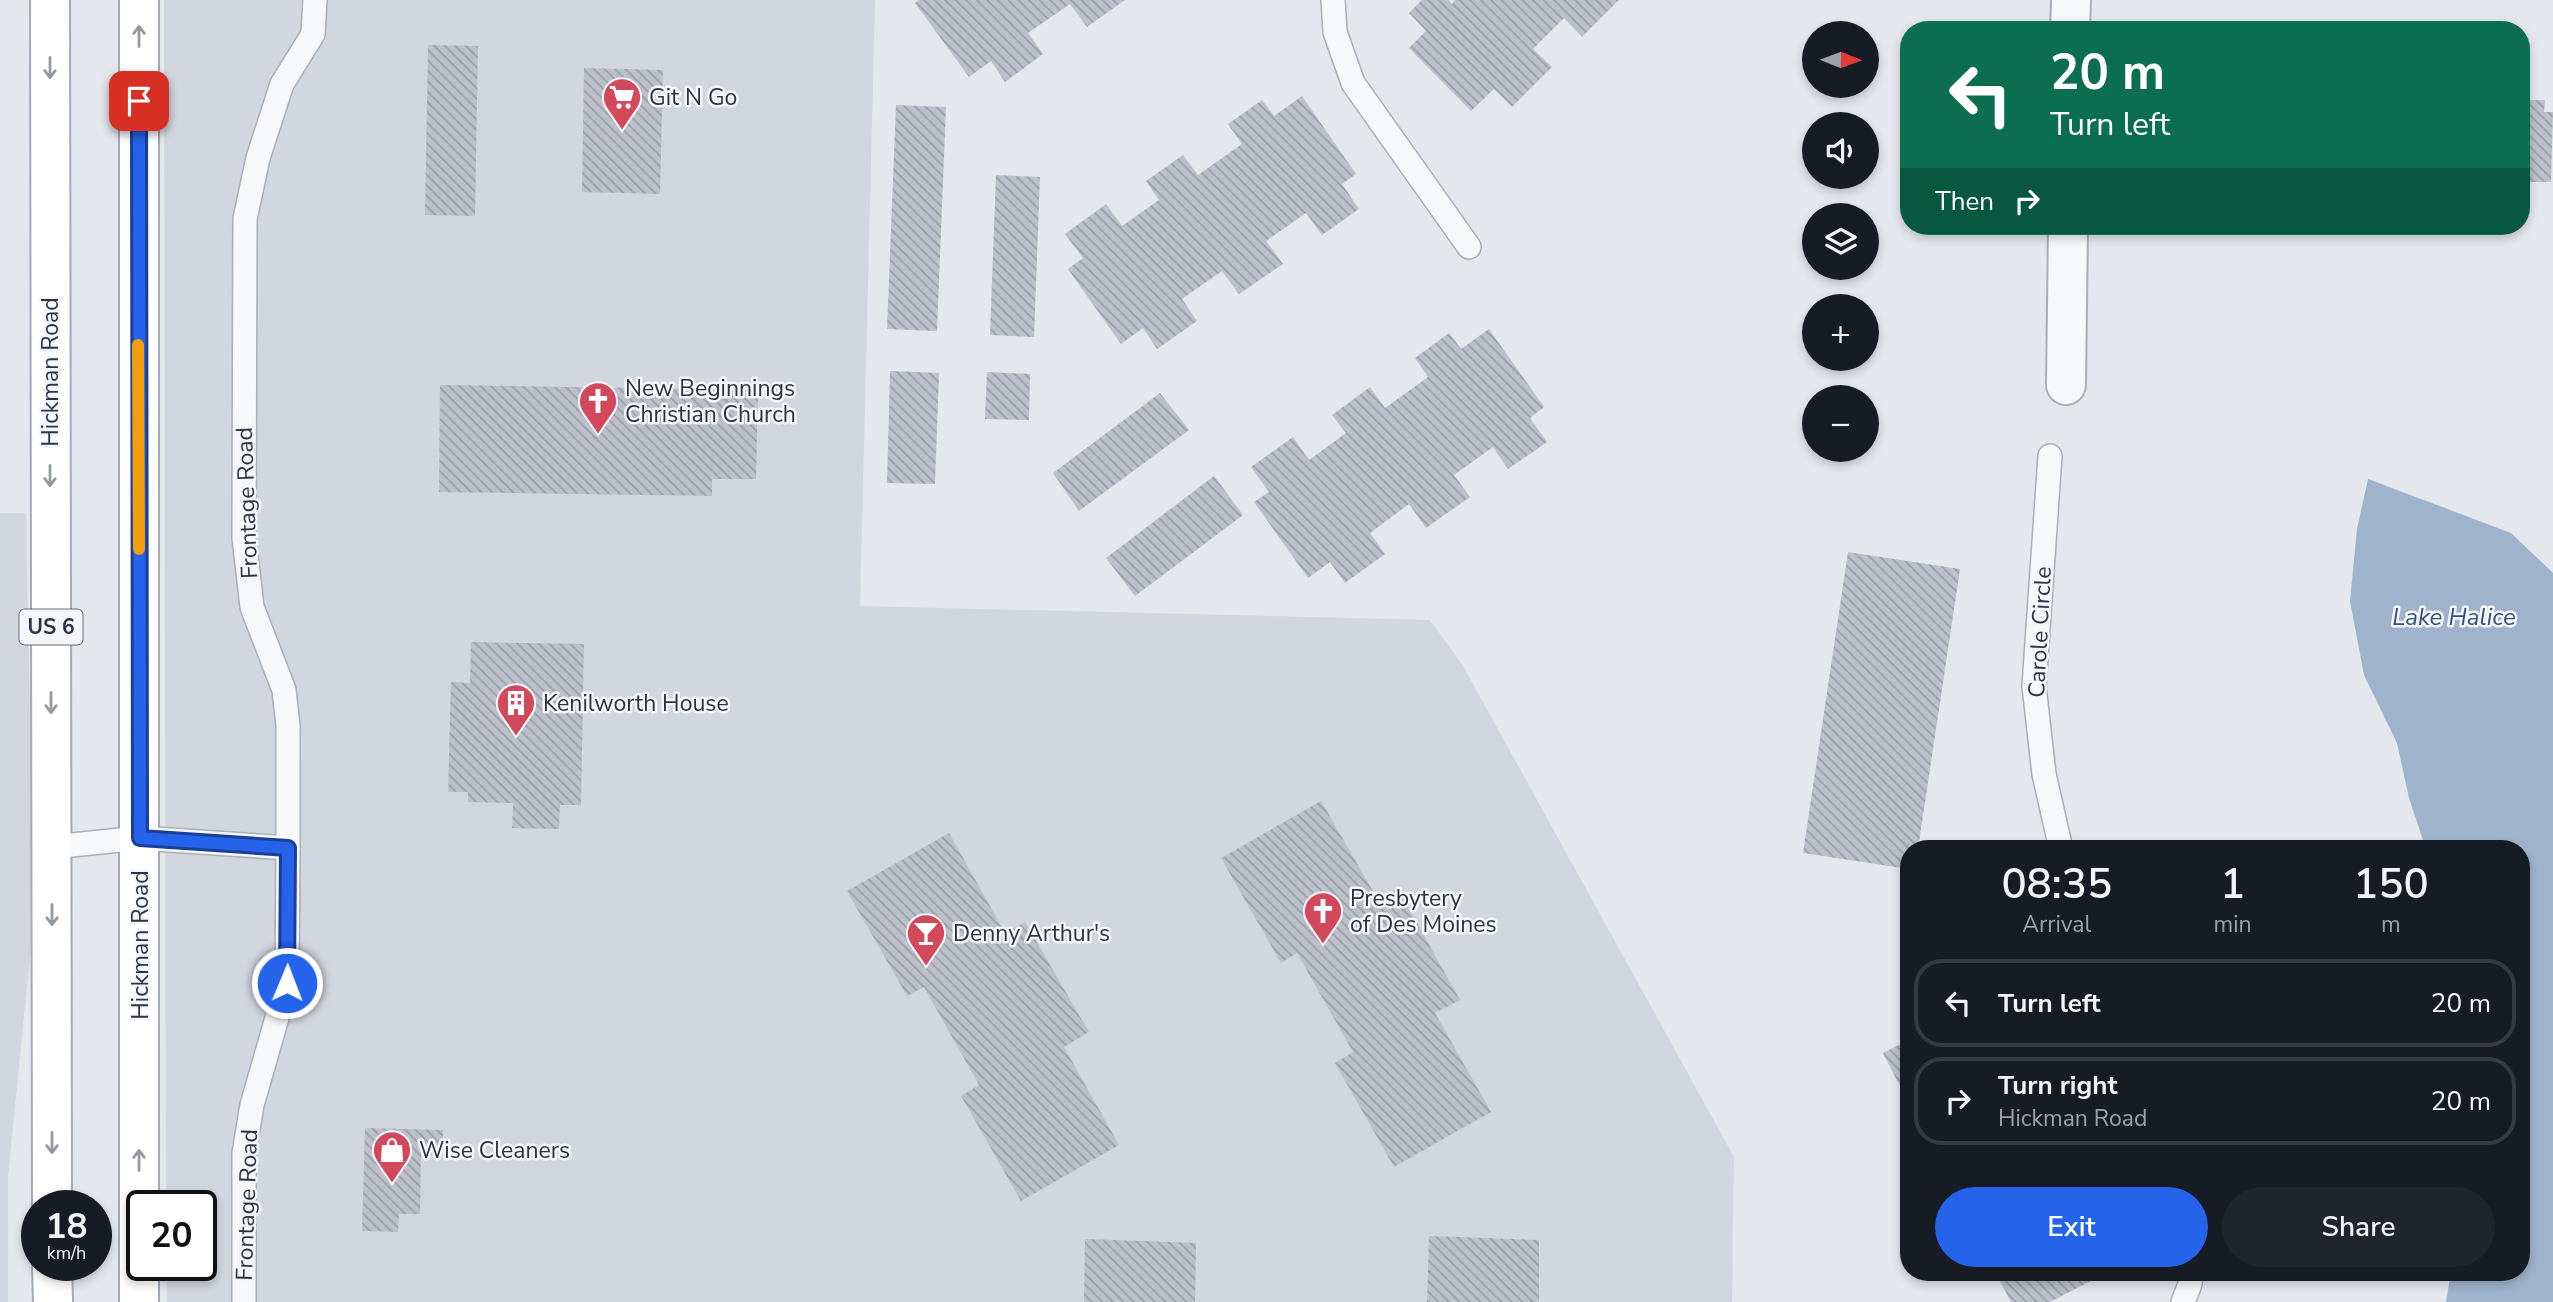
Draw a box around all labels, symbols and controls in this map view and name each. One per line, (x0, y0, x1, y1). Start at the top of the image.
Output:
north arrow (1802, 21, 1880, 98)
map controls (1802, 21, 1879, 462)
one-way arrow (132, 25, 146, 48)
text: 20 m (2050, 39, 2165, 106)
icon: left (1935, 49, 2026, 140)
one-way arrow (43, 56, 57, 79)
pin (109, 71, 169, 131)
supermarket icon: Git N Go (601, 76, 643, 131)
icon: arrive (120, 82, 158, 120)
place label: Git N Go (649, 82, 737, 113)
text: Turn left (2050, 103, 2170, 146)
button: sound (1802, 112, 1879, 189)
icon: right (2008, 182, 2046, 220)
text: Then (1935, 184, 1994, 219)
button: layers (1802, 203, 1879, 280)
button: + (1802, 294, 1879, 371)
street label: Hickman Road (35, 297, 66, 447)
place label: New Beginnings Christian Church (625, 373, 796, 430)
church icon: New Beginnings Christian Church (577, 380, 619, 435)
button: − (1802, 385, 1879, 462)
street label: Frontage Road (229, 427, 265, 579)
one-way arrow (43, 464, 57, 487)
street label: Carole Circle (2021, 566, 2059, 698)
water label: Lake Halice (2392, 601, 2516, 633)
road number: US 6 (20, 610, 82, 644)
building icon: Kenilworth House (495, 682, 537, 737)
place label: Kenilworth House (543, 688, 729, 719)
one-way arrow (44, 692, 58, 715)
text: 08:35 (2001, 856, 2112, 913)
text: 1 (2220, 856, 2245, 913)
text: 150 (2353, 856, 2429, 913)
street label: Hickman Road (125, 870, 156, 1020)
place label: Presbytery of Des Moines (1350, 883, 1497, 940)
church icon: Presbytery of Des Moines (1302, 890, 1344, 945)
one-way arrow (45, 904, 59, 927)
text: Arrival (2022, 909, 2091, 940)
text: min (2214, 909, 2252, 940)
text: m (2381, 909, 2401, 940)
bar icon: Denny Arthur's (905, 912, 947, 967)
place label: Denny Arthur's (953, 918, 1110, 949)
position arrow (250, 946, 324, 1020)
icon: left (1939, 984, 1977, 1022)
text: Turn left (1998, 986, 2101, 1021)
text: 20 m (2431, 986, 2491, 1021)
text: Turn right (1998, 1068, 2117, 1103)
icon: right (1939, 1082, 1977, 1120)
text: 20 m (2431, 1084, 2491, 1119)
text: Hickman Road (1998, 1103, 2147, 1134)
street label: Frontage Road (229, 1129, 265, 1281)
shop icon: Wise Cleaners (371, 1129, 413, 1184)
one-way arrow (45, 1131, 59, 1154)
place label: Wise Cleaners (419, 1135, 570, 1166)
one-way arrow (132, 1149, 146, 1172)
button: Exit (1935, 1187, 2208, 1267)
button: Share (2222, 1187, 2495, 1267)
speed limit sign: 20 (126, 1190, 217, 1281)
text: 18 (45, 1203, 88, 1250)
text: km/h (47, 1241, 86, 1265)

